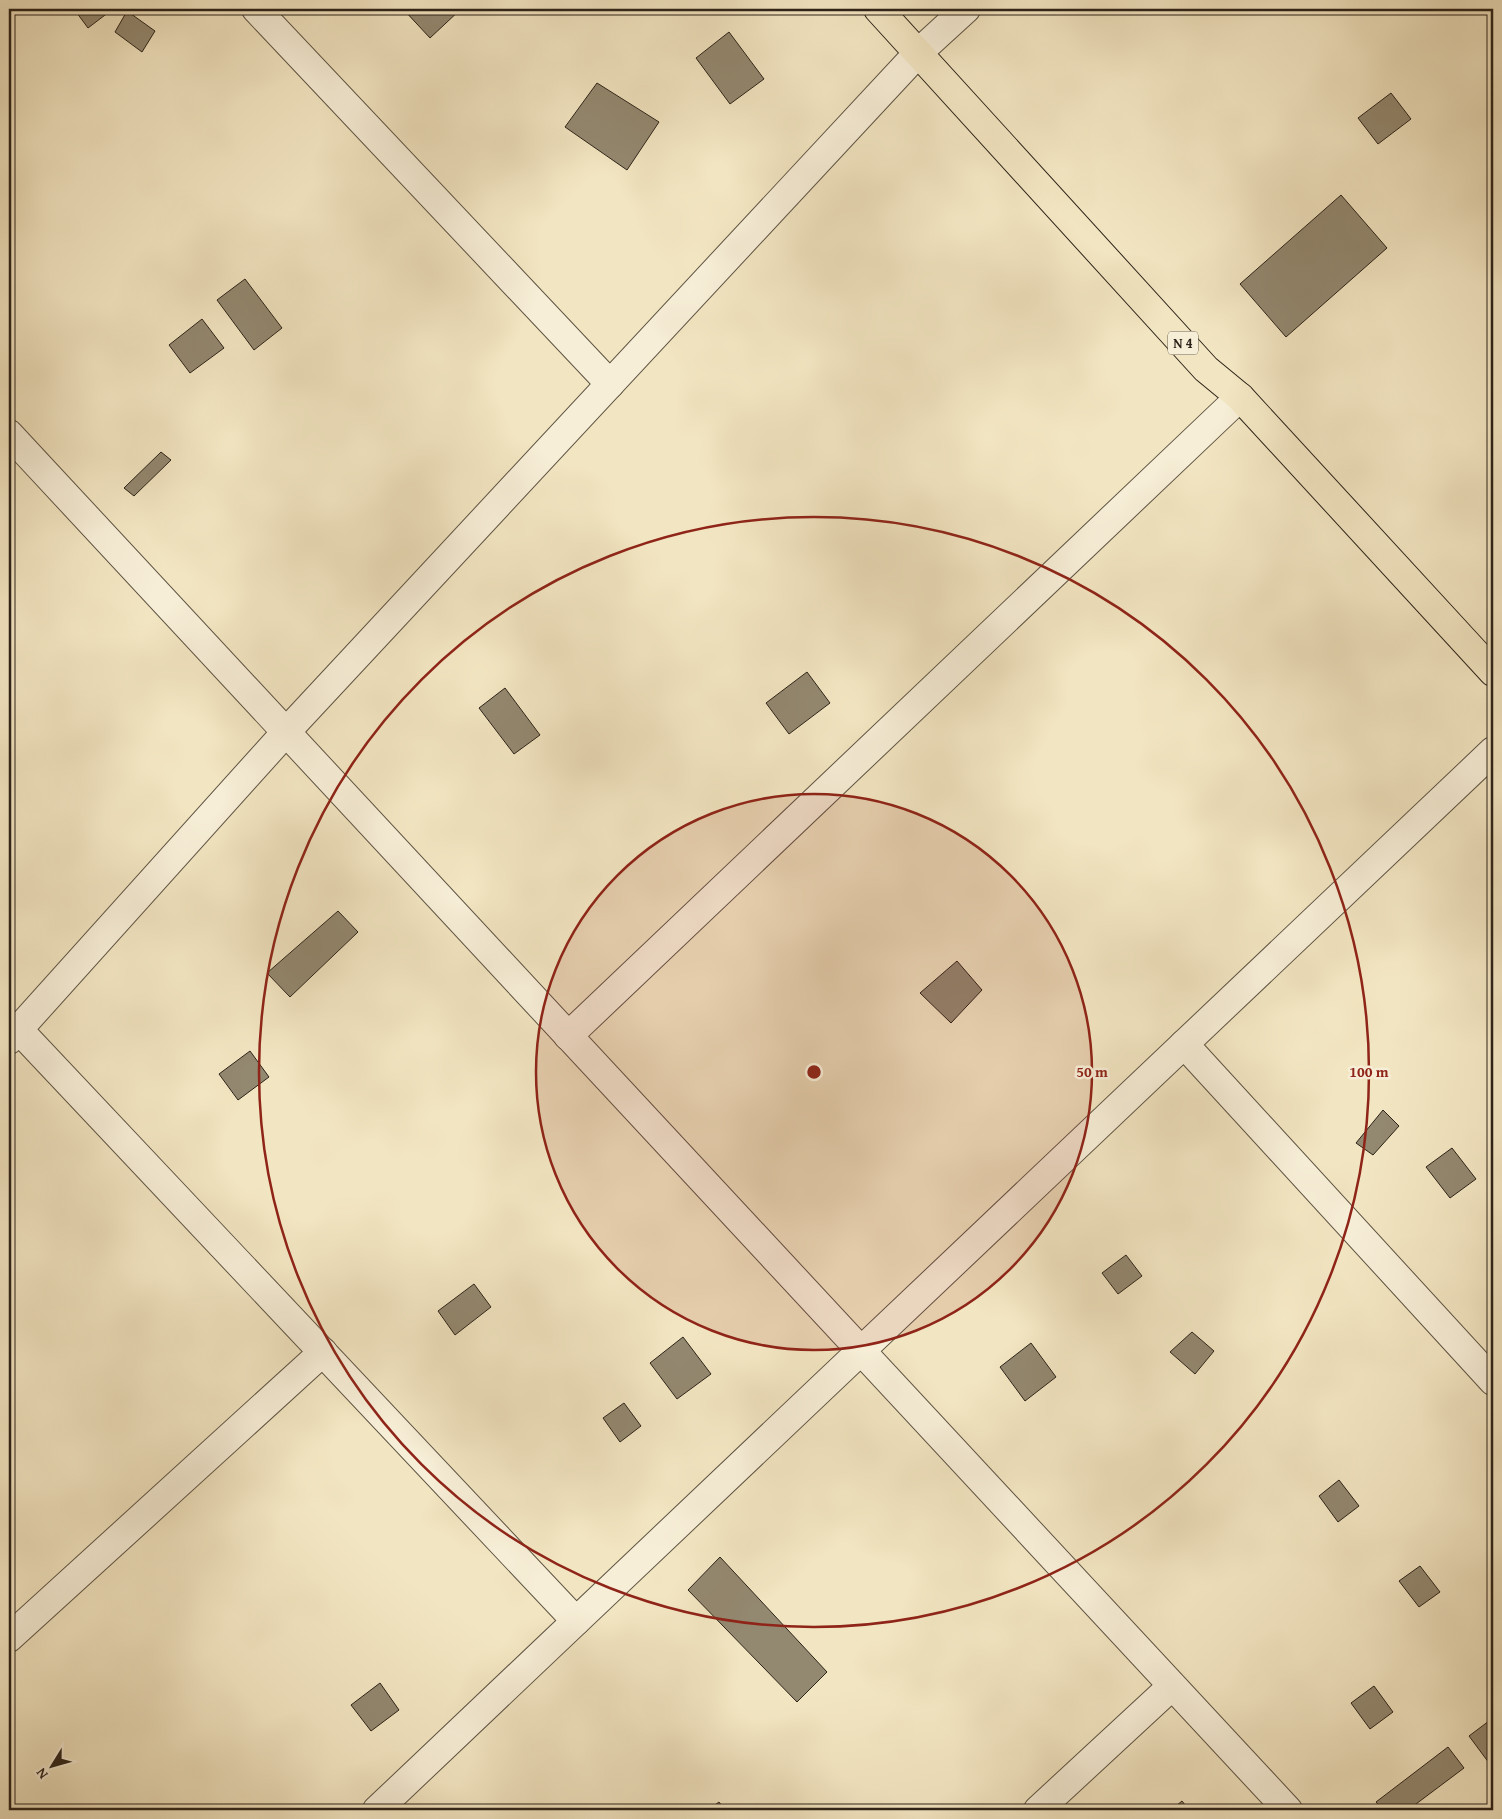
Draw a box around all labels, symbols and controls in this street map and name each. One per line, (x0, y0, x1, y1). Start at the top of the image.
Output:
road number: N 4 (1168, 332, 1198, 354)
text: 50 m (1076, 1061, 1108, 1082)
text: 100 m (1349, 1061, 1389, 1082)
centre of rings (805, 1063, 823, 1081)
north arrow (28, 1742, 78, 1792)
text: N (30, 1764, 52, 1784)

